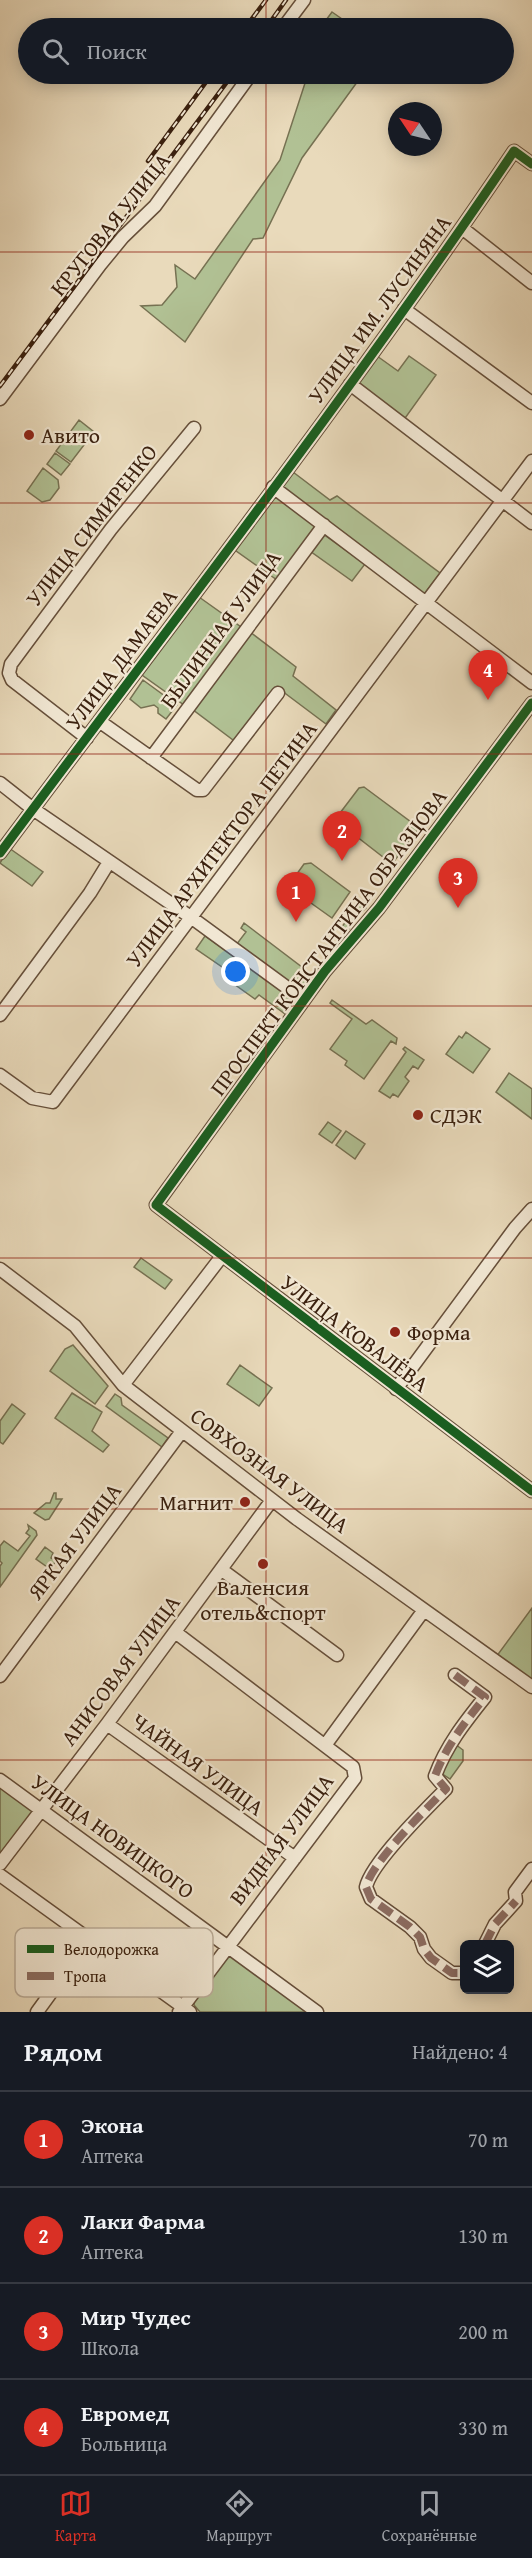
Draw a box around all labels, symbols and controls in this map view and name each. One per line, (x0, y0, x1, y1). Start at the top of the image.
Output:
search box (18, 18, 514, 84)
icon: search (39, 35, 72, 68)
text: Поиск (87, 35, 147, 67)
north arrow (388, 102, 442, 156)
street label: КРУГОВАЯ УЛИЦА (42, 145, 178, 302)
street label: УЛИЦА ИМ. ЛУСИНЯНА (299, 207, 459, 410)
place label: Авито (41, 419, 100, 451)
marker: Авито (22, 428, 36, 442)
street label: УЛИЦА СИМИРЕНКО (17, 437, 165, 613)
street label: БЫЛИННАЯ УЛИЦА (152, 543, 289, 715)
street label: УЛИЦА ДАМАЕВА (57, 581, 185, 736)
pin: 4 (468, 650, 508, 700)
street label: УЛИЦА АРХИТЕКТОРА ПЕТИНА (118, 714, 325, 974)
street label: ПРОСПЕКТ КОНСТАНТИНА ОБРАЗЦОВА (202, 781, 455, 1102)
pin: 2 (322, 812, 362, 861)
pin: 3 (438, 858, 478, 908)
pin: 1 (276, 872, 316, 922)
your location (221, 957, 250, 986)
place label: СДЭК (430, 1099, 483, 1131)
marker: СДЭК (411, 1108, 425, 1122)
street label: УЛИЦА КОВАЛЁВА (274, 1267, 436, 1400)
place label: Форма (407, 1316, 471, 1348)
marker: Форма (388, 1325, 402, 1339)
street label: СОВХОЗНАЯ УЛИЦА (184, 1400, 357, 1541)
street label: ЯРКАЯ УЛИЦА (19, 1475, 129, 1607)
place label: Магнит (159, 1486, 233, 1518)
marker: Магнит (238, 1495, 252, 1509)
marker: Валенсия отель&спорт (256, 1557, 270, 1571)
place label: Валенсия отель&спорт (200, 1571, 326, 1628)
street label: АНИСОВАЯ УЛИЦА (53, 1587, 188, 1752)
street label: ЧАЙНАЯ УЛИЦА (125, 1705, 271, 1823)
street label: УЛИЦА НОВИЦКОГО (25, 1766, 201, 1906)
street label: ВИДНАЯ УЛИЦА (221, 1766, 341, 1911)
legend (15, 1928, 213, 1997)
text: Велодорожка (64, 1937, 159, 1961)
map controls (460, 1940, 514, 1994)
button: layers (460, 1940, 514, 1994)
text: Тропа (64, 1964, 107, 1988)
text: Рядом (24, 2032, 102, 2071)
text: Найдено: 4 (412, 2037, 508, 2066)
text: Экона (81, 2109, 144, 2141)
text: 1 (38, 2125, 49, 2154)
text: 70 m (468, 2125, 508, 2154)
text: Аптека (81, 2141, 143, 2170)
text: Лаки Фарма (81, 2205, 205, 2237)
text: 2 (38, 2221, 49, 2250)
text: 130 m (458, 2221, 508, 2250)
text: Аптека (81, 2237, 143, 2266)
text: Мир Чудес (81, 2301, 191, 2333)
text: 3 (38, 2317, 49, 2346)
text: 200 m (458, 2317, 508, 2346)
text: Школа (81, 2333, 139, 2362)
text: Евромед (81, 2397, 169, 2429)
text: 4 (38, 2413, 49, 2442)
text: 330 m (458, 2413, 508, 2442)
text: Больница (81, 2429, 167, 2458)
tab: Карта (55, 2487, 96, 2547)
tab: Маршрут (206, 2487, 272, 2547)
tab: Сохранённые (382, 2487, 477, 2547)

